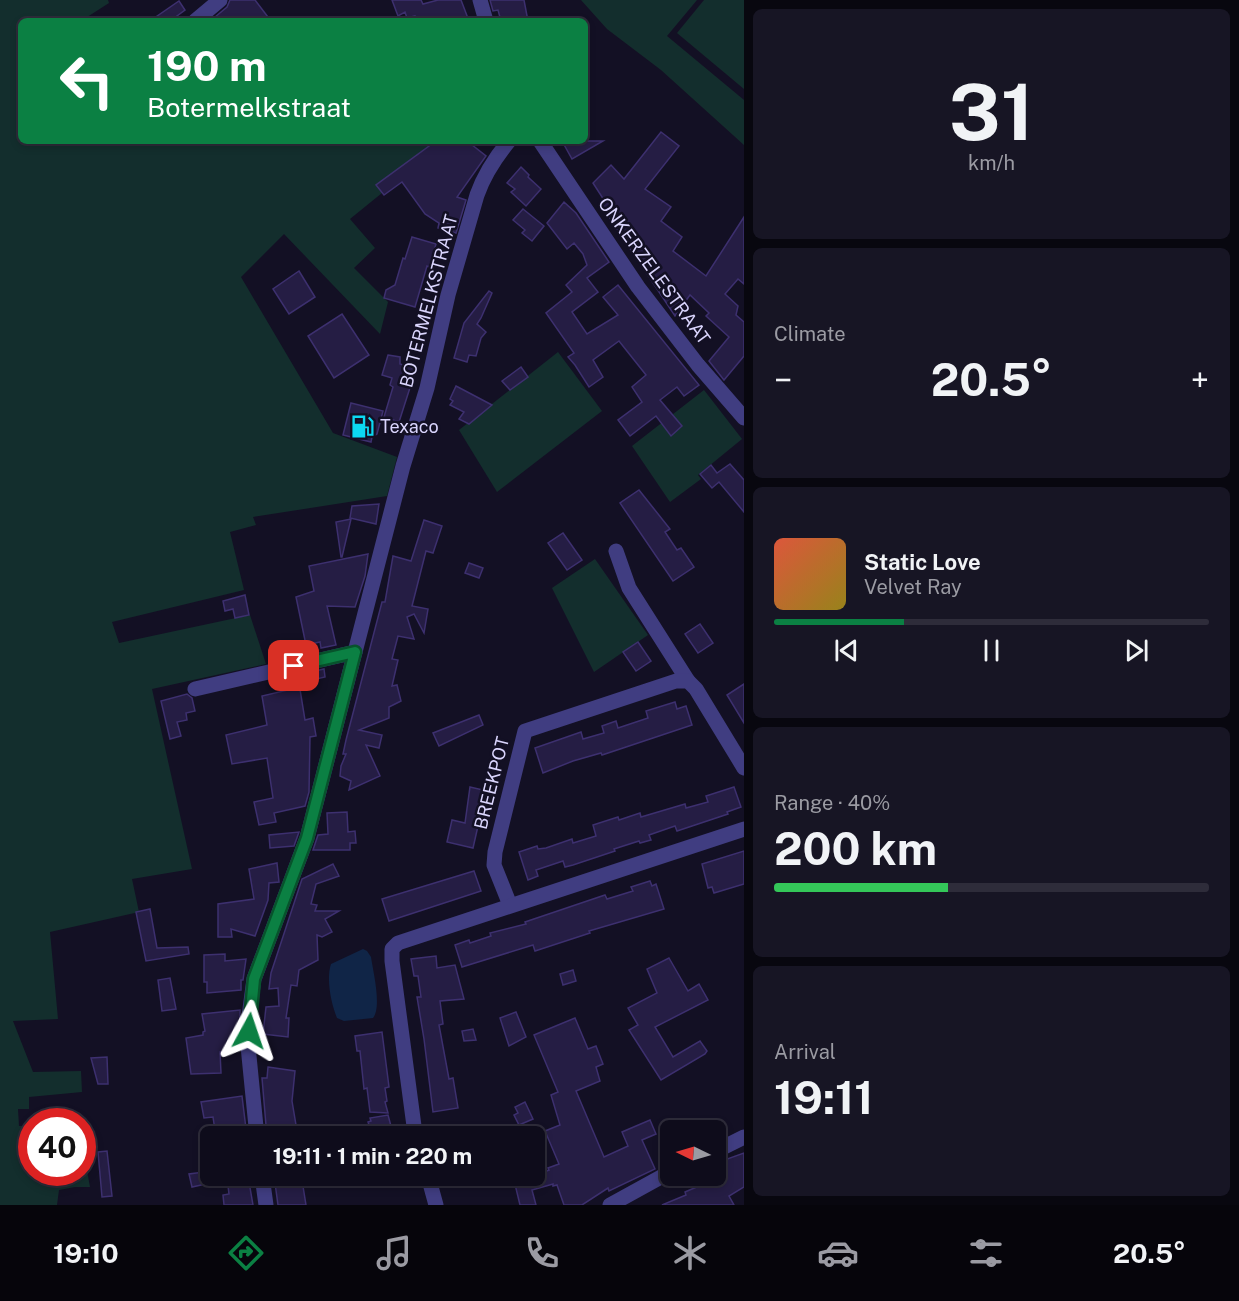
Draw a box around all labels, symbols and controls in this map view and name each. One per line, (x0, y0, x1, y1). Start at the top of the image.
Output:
text: 190 m (147, 41, 267, 90)
icon: left (48, 42, 126, 120)
text: 31 (949, 66, 1034, 158)
text: Botermelkstraat (147, 91, 351, 123)
text: km/h (968, 151, 1015, 175)
street label: ONKERZELESTRAAT (594, 193, 715, 348)
street label: BOTERMELKSTRAAT (395, 212, 462, 390)
text: Climate (774, 322, 846, 346)
text: 20.5° (931, 353, 1052, 406)
text: − (774, 361, 792, 399)
text: + (1191, 361, 1209, 399)
fuel station icon: Texaco (349, 414, 375, 440)
place label: Texaco (380, 416, 439, 437)
text: Static Love (864, 549, 981, 575)
text: Velvet Ray (864, 575, 962, 599)
icon: previous (830, 634, 863, 667)
icon: pause (975, 634, 1008, 667)
icon: next (1120, 634, 1153, 667)
pin (268, 640, 319, 691)
icon: arrive (277, 649, 310, 682)
street label: BREEKPOT (470, 734, 513, 831)
text: Range · 40% (774, 791, 890, 815)
text: 200 km (774, 822, 937, 875)
position arrow (217, 999, 281, 1063)
text: Arrival (774, 1040, 836, 1064)
text: 19:11 (774, 1071, 874, 1124)
speed limit sign: 40 (18, 1108, 96, 1186)
north arrow (660, 1120, 726, 1186)
map controls (660, 1120, 726, 1186)
text: 19:11 · 1 min · 220 m (273, 1143, 472, 1169)
icon: directions (225, 1232, 267, 1274)
icon: music (373, 1232, 415, 1274)
icon: phone (521, 1232, 563, 1274)
icon: climate (669, 1232, 711, 1274)
icon: car (817, 1232, 859, 1274)
icon: filters (965, 1232, 1007, 1274)
text: 19:10 (53, 1237, 119, 1269)
text: 20.5° (1113, 1237, 1186, 1269)

